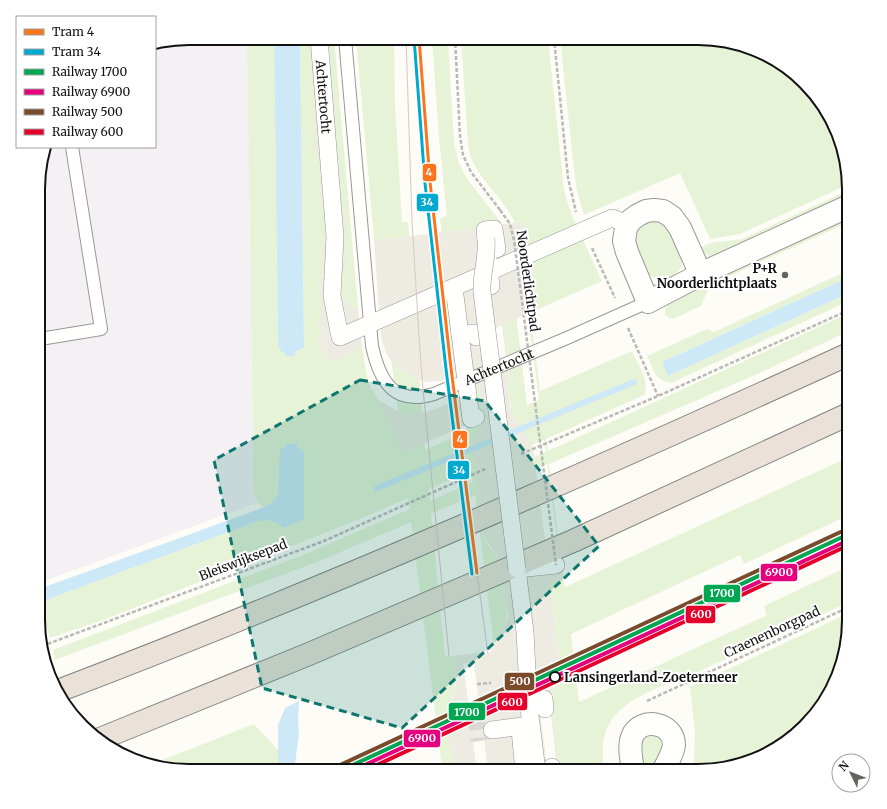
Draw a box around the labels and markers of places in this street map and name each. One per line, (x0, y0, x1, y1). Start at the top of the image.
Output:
place label: P+R Noorderlichtplaats (657, 260, 778, 292)
marker: P+R Noorderlichtplaats (780, 270, 790, 280)
place label: Lansingerland-Zoetermeer (564, 669, 737, 686)
marker: Lansingerland-Zoetermeer (549, 671, 561, 683)

